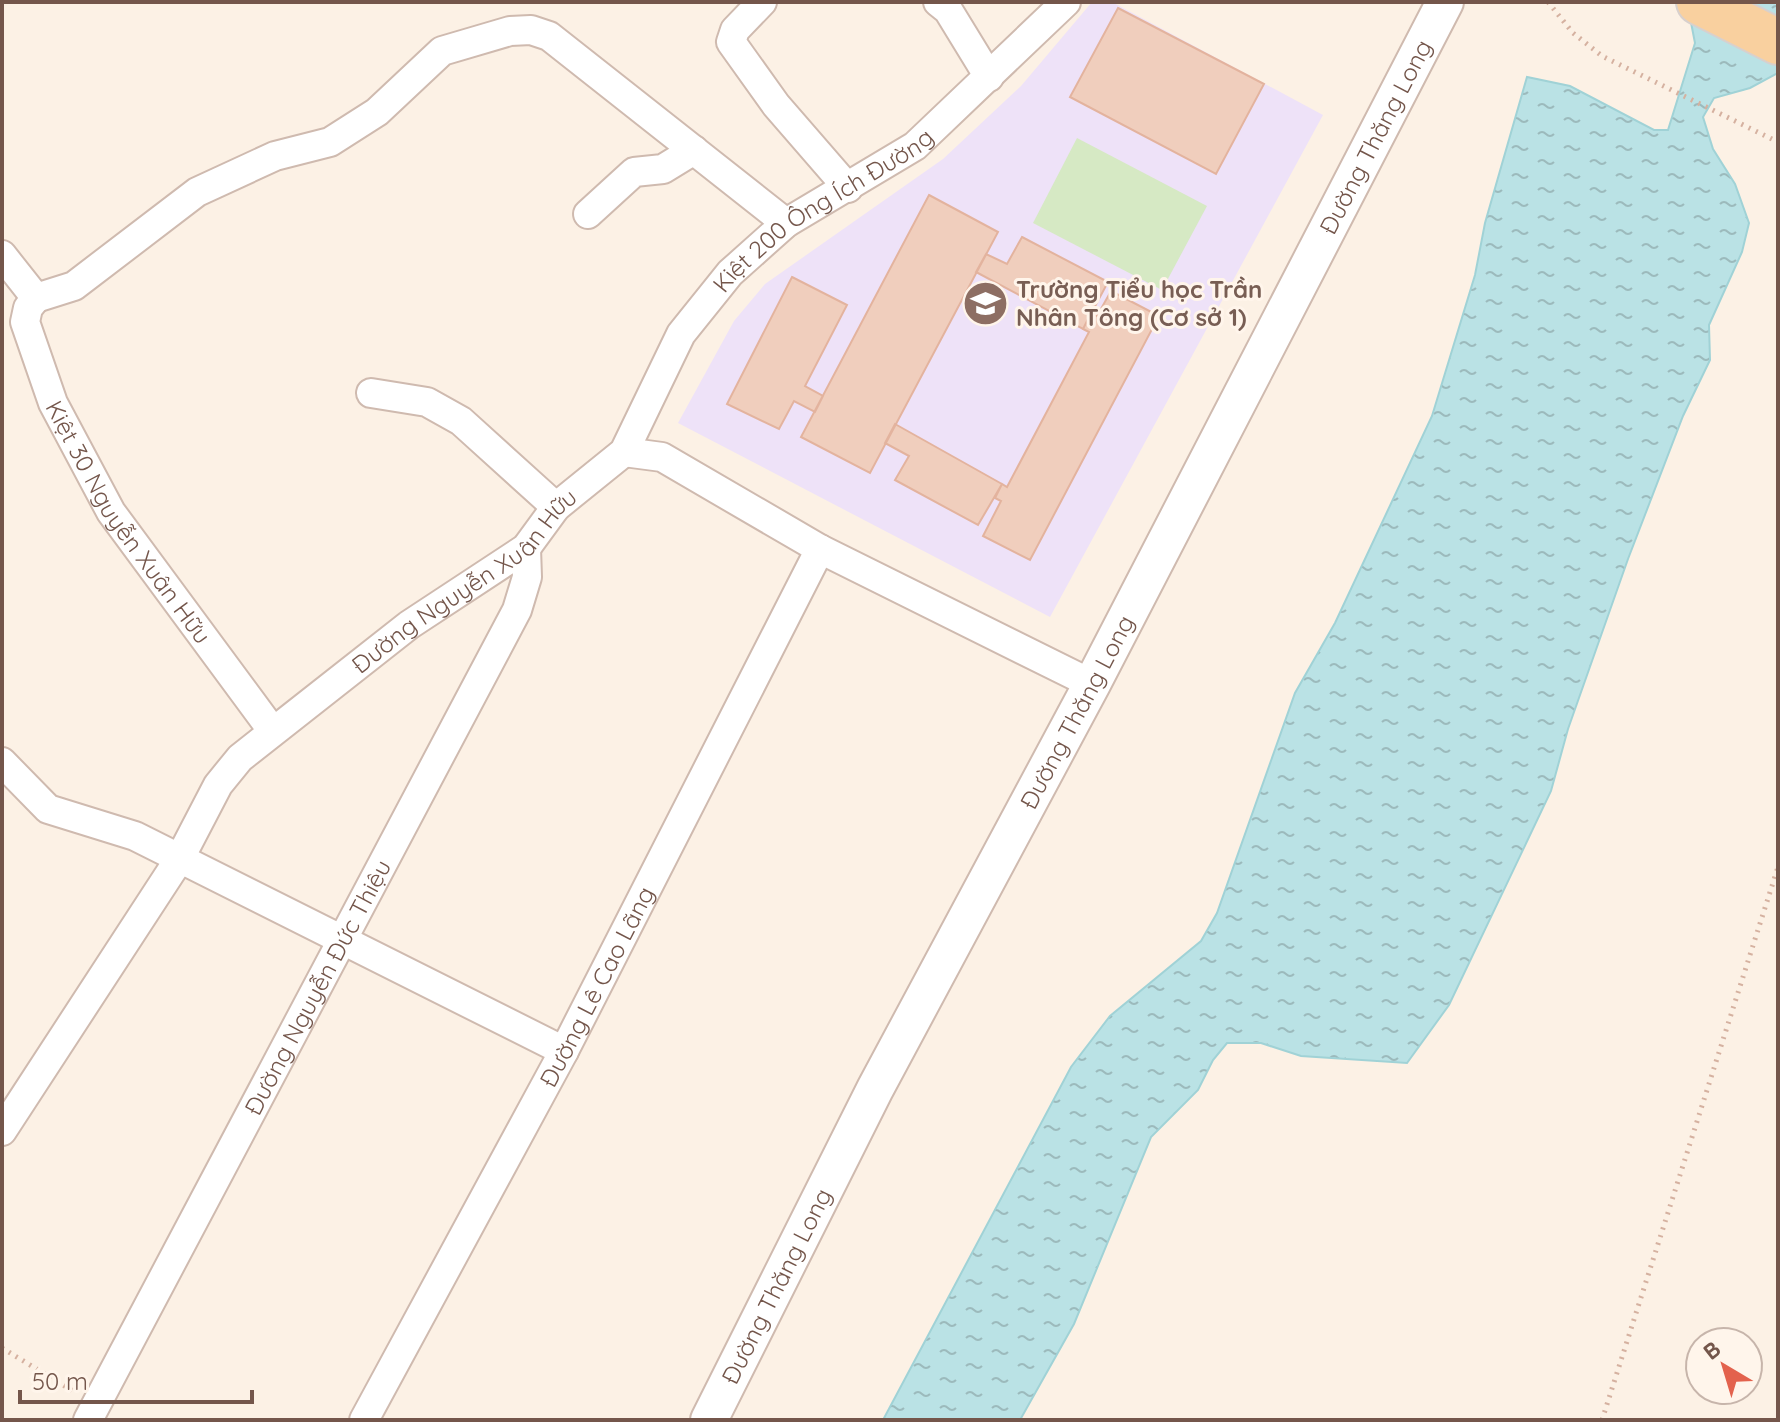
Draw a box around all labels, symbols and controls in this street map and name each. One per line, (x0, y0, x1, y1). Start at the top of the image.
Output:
street label: Đường Thăng Long (1313, 34, 1438, 239)
street label: Kiệt 200 Ông Ích Đường (706, 122, 939, 298)
place label: Trường Tiểu học Trần Nhân Tông (Cơ sở 1) (1016, 274, 1262, 332)
school or university icon: Trường Tiểu học Trần Nhân Tông (Cơ sở 1) (961, 279, 1009, 327)
street label: Kiệt 30 Nguyễn Xuân Hữu (39, 395, 218, 649)
street label: Đường Nguyễn Xuân Hữu (345, 482, 583, 679)
street label: Đường Thăng Long (1013, 610, 1140, 814)
street label: Đường Nguyễn Đức Thiệu (237, 854, 397, 1120)
street label: Đường Lê Cao Lãng (533, 881, 660, 1092)
street label: Đường Thăng Long (715, 1183, 838, 1389)
north arrow (1684, 1326, 1764, 1406)
text: B (1697, 1335, 1726, 1366)
scale bar (20, 1354, 252, 1404)
text: 50 m (32, 1366, 88, 1396)

